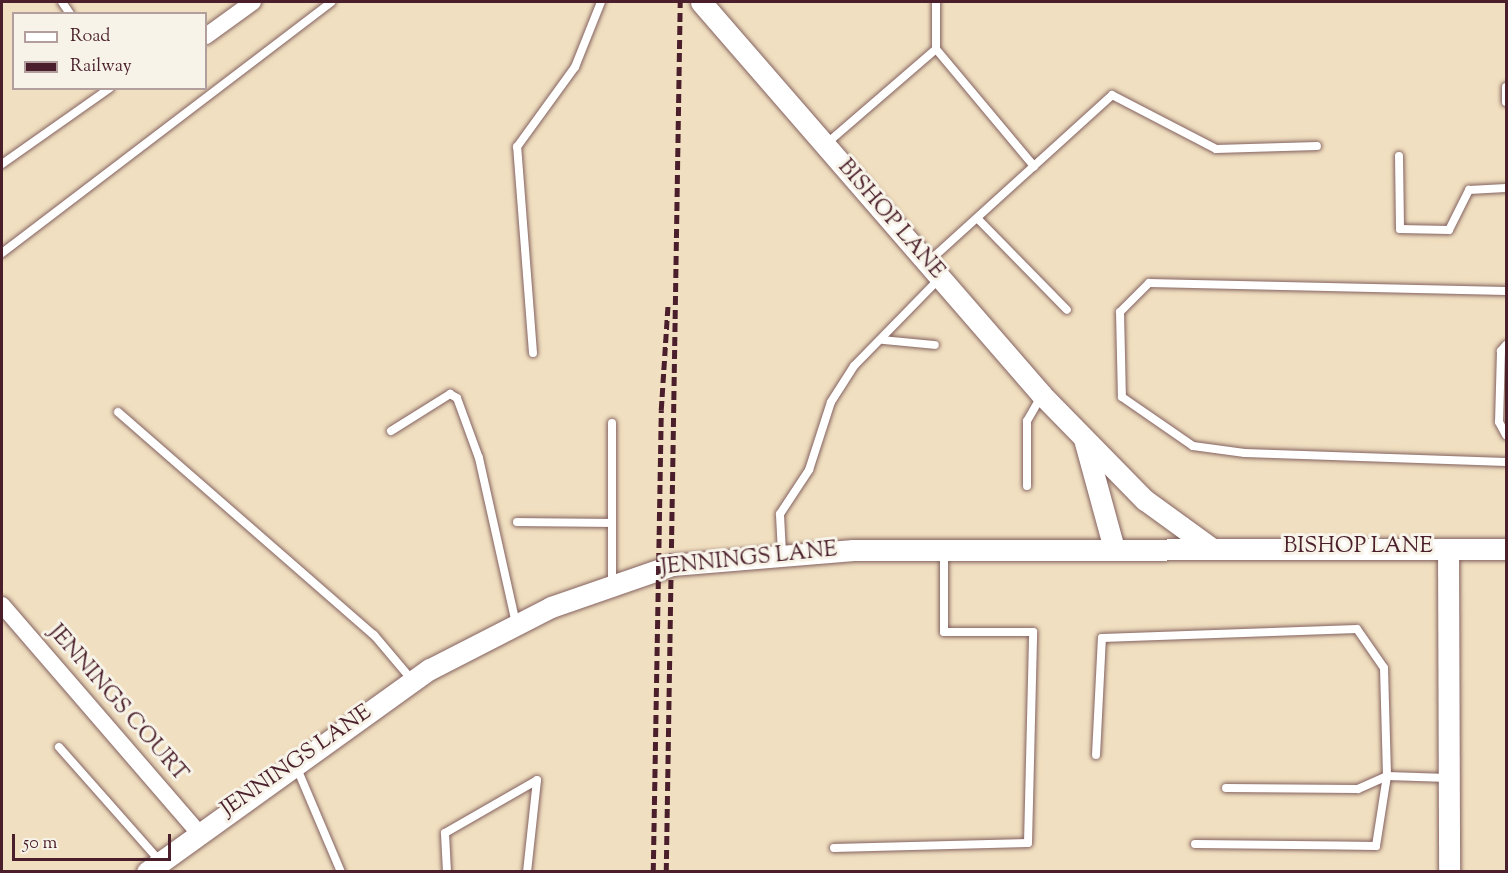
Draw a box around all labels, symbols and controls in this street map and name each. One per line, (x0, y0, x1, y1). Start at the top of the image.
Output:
legend (12, 12, 207, 90)
text: Road (70, 24, 110, 50)
text: Railway (70, 54, 132, 80)
street label: BISHOP LANE (831, 155, 949, 285)
street label: BISHOP LANE (1283, 535, 1433, 561)
street label: JENNINGS LANE (659, 538, 839, 582)
street label: JENNINGS COURT (42, 620, 192, 788)
street label: JENNINGS LANE (217, 700, 377, 824)
scale bar (15, 822, 174, 860)
text: 50 m (23, 831, 57, 857)

